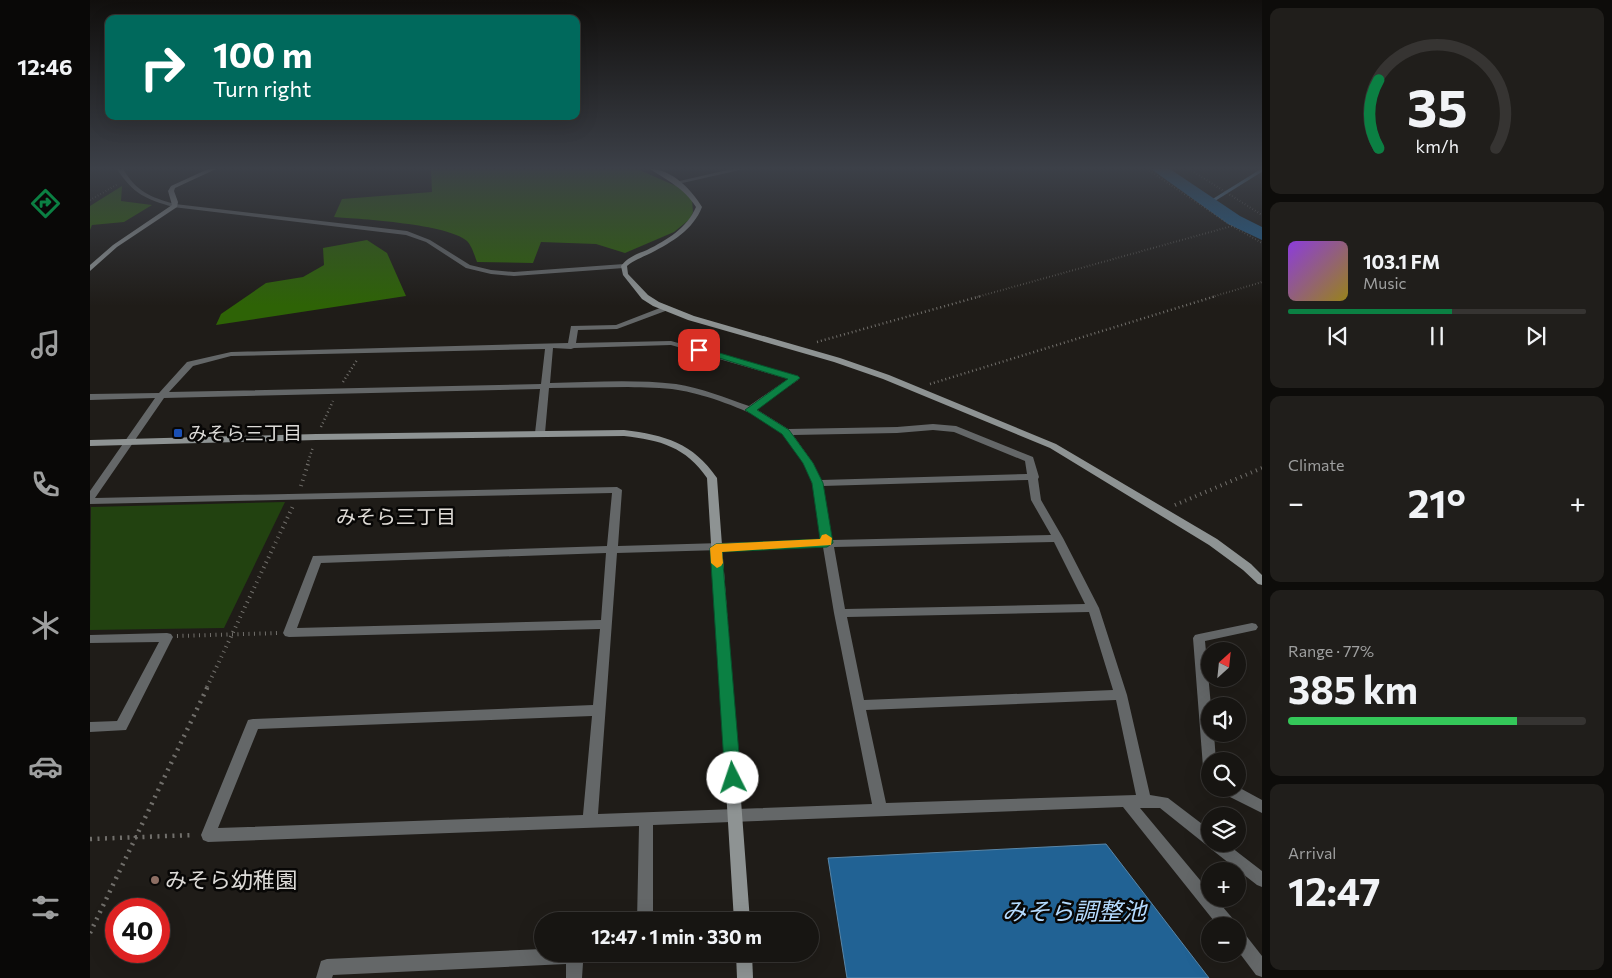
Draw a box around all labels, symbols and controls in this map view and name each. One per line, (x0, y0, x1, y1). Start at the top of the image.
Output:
text: 100 m (213, 32, 313, 75)
icon: right (130, 35, 195, 100)
text: 12:46 (17, 53, 73, 80)
text: 35 (1407, 74, 1467, 138)
text: Turn right (213, 75, 311, 102)
text: km/h (1415, 135, 1459, 157)
icon: directions (28, 186, 63, 221)
text: 103.1 FM (1363, 250, 1440, 273)
text: Music (1363, 273, 1407, 292)
icon: previous (1324, 322, 1352, 350)
icon: pause (1423, 322, 1451, 350)
icon: next (1522, 322, 1550, 350)
icon: music (28, 327, 63, 362)
pin (678, 329, 720, 371)
icon: arrive (685, 336, 713, 364)
place label: みそら三丁目 (188, 421, 302, 444)
marker: みそら三丁目 (172, 427, 184, 439)
text: Climate (1288, 455, 1344, 474)
icon: phone (28, 467, 63, 502)
text: 21° (1408, 479, 1466, 526)
text: − (1288, 485, 1304, 519)
text: + (1570, 485, 1586, 519)
district label: みそら三丁目 (336, 504, 456, 528)
icon: climate (28, 608, 63, 643)
text: Range · 77% (1288, 641, 1374, 660)
north arrow (1201, 642, 1246, 688)
map controls (1201, 642, 1246, 962)
text: 385 km (1288, 665, 1418, 712)
button: sound (1201, 697, 1246, 742)
icon: car (28, 749, 63, 784)
position arrow (706, 751, 758, 803)
button: search (1201, 752, 1246, 797)
button: layers (1201, 807, 1246, 852)
text: Arrival (1288, 843, 1336, 862)
button: + (1201, 862, 1246, 907)
place label: みそら幼稚園 (165, 866, 297, 893)
text: 12:47 (1288, 867, 1380, 914)
marker: みそら幼稚園 (149, 874, 161, 886)
icon: filters (28, 890, 63, 925)
water label: みそら調整池 (1002, 896, 1148, 925)
speed limit sign: 40 (105, 898, 170, 963)
button: − (1201, 917, 1246, 962)
text: 12:47 · 1 min · 330 m (591, 925, 762, 948)

